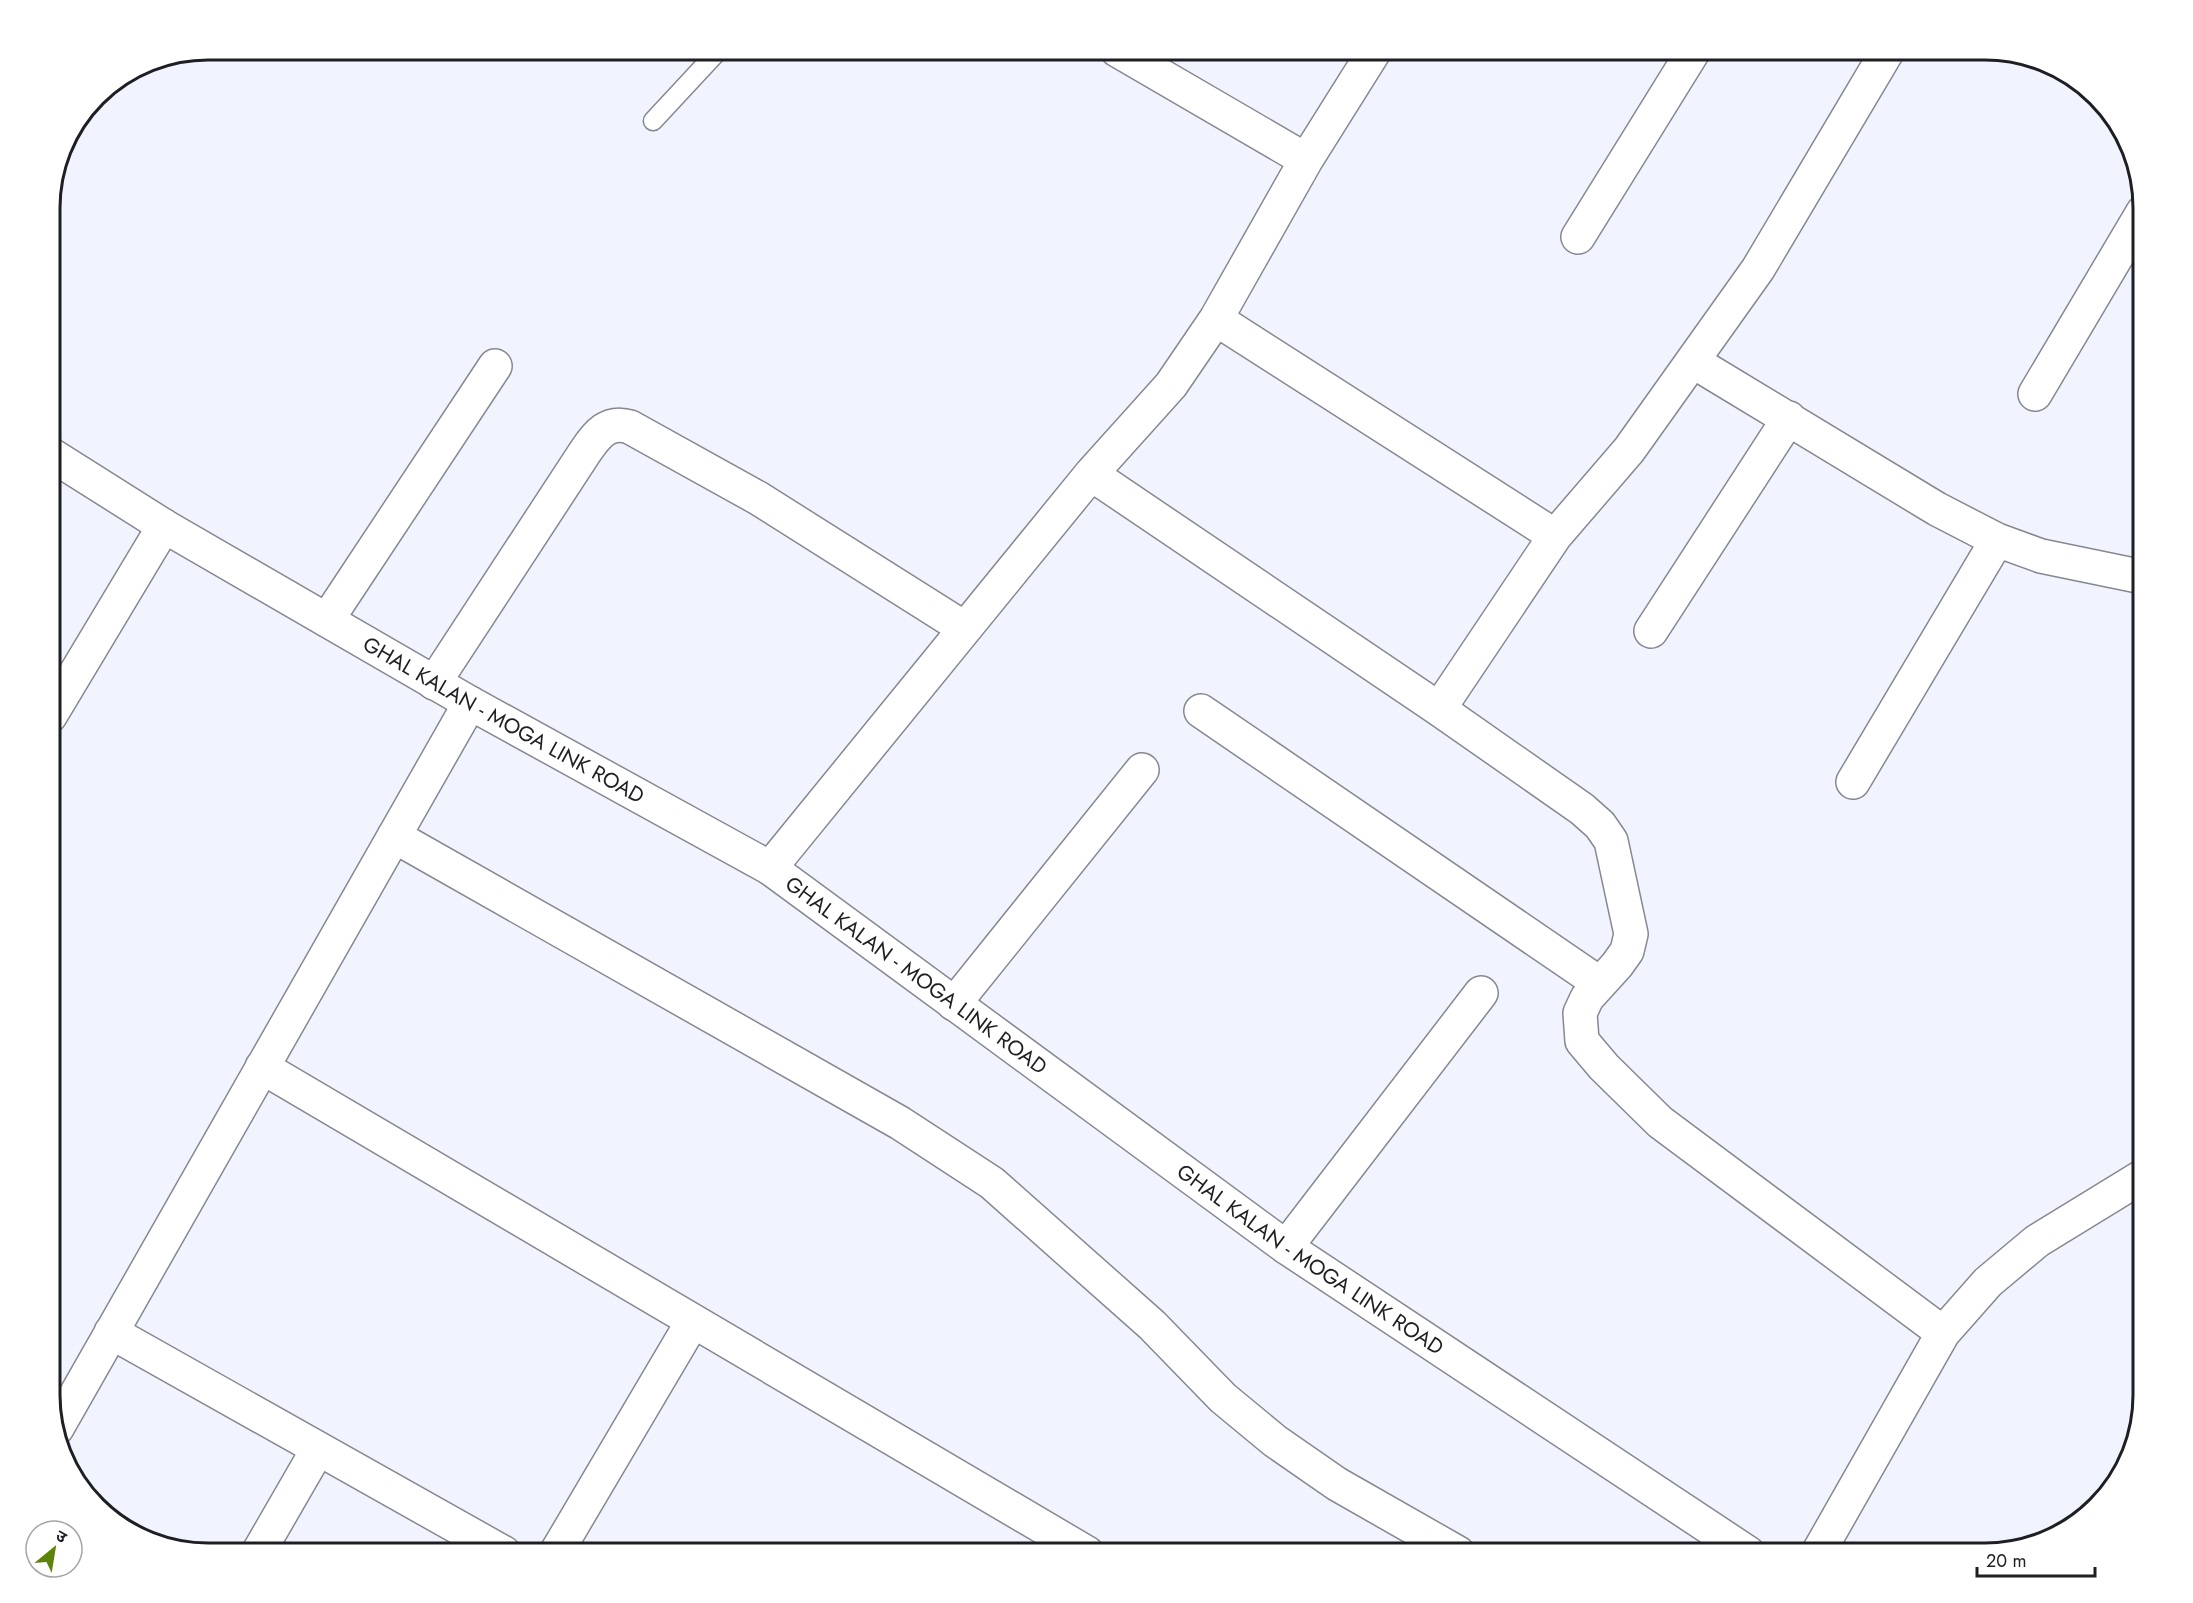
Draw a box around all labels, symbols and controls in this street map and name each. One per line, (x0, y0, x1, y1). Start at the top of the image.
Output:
street label: GHAL KALAN - MOGA LINK ROAD (357, 629, 650, 811)
street label: GHAL KALAN - MOGA LINK ROAD (779, 869, 1053, 1082)
street label: GHAL KALAN - MOGA LINK ROAD (1171, 1157, 1450, 1362)
north arrow (24, 1519, 84, 1579)
text: उ (51, 1524, 72, 1549)
scale bar (1977, 1540, 2096, 1578)
text: 20 m (1986, 1548, 2026, 1574)

